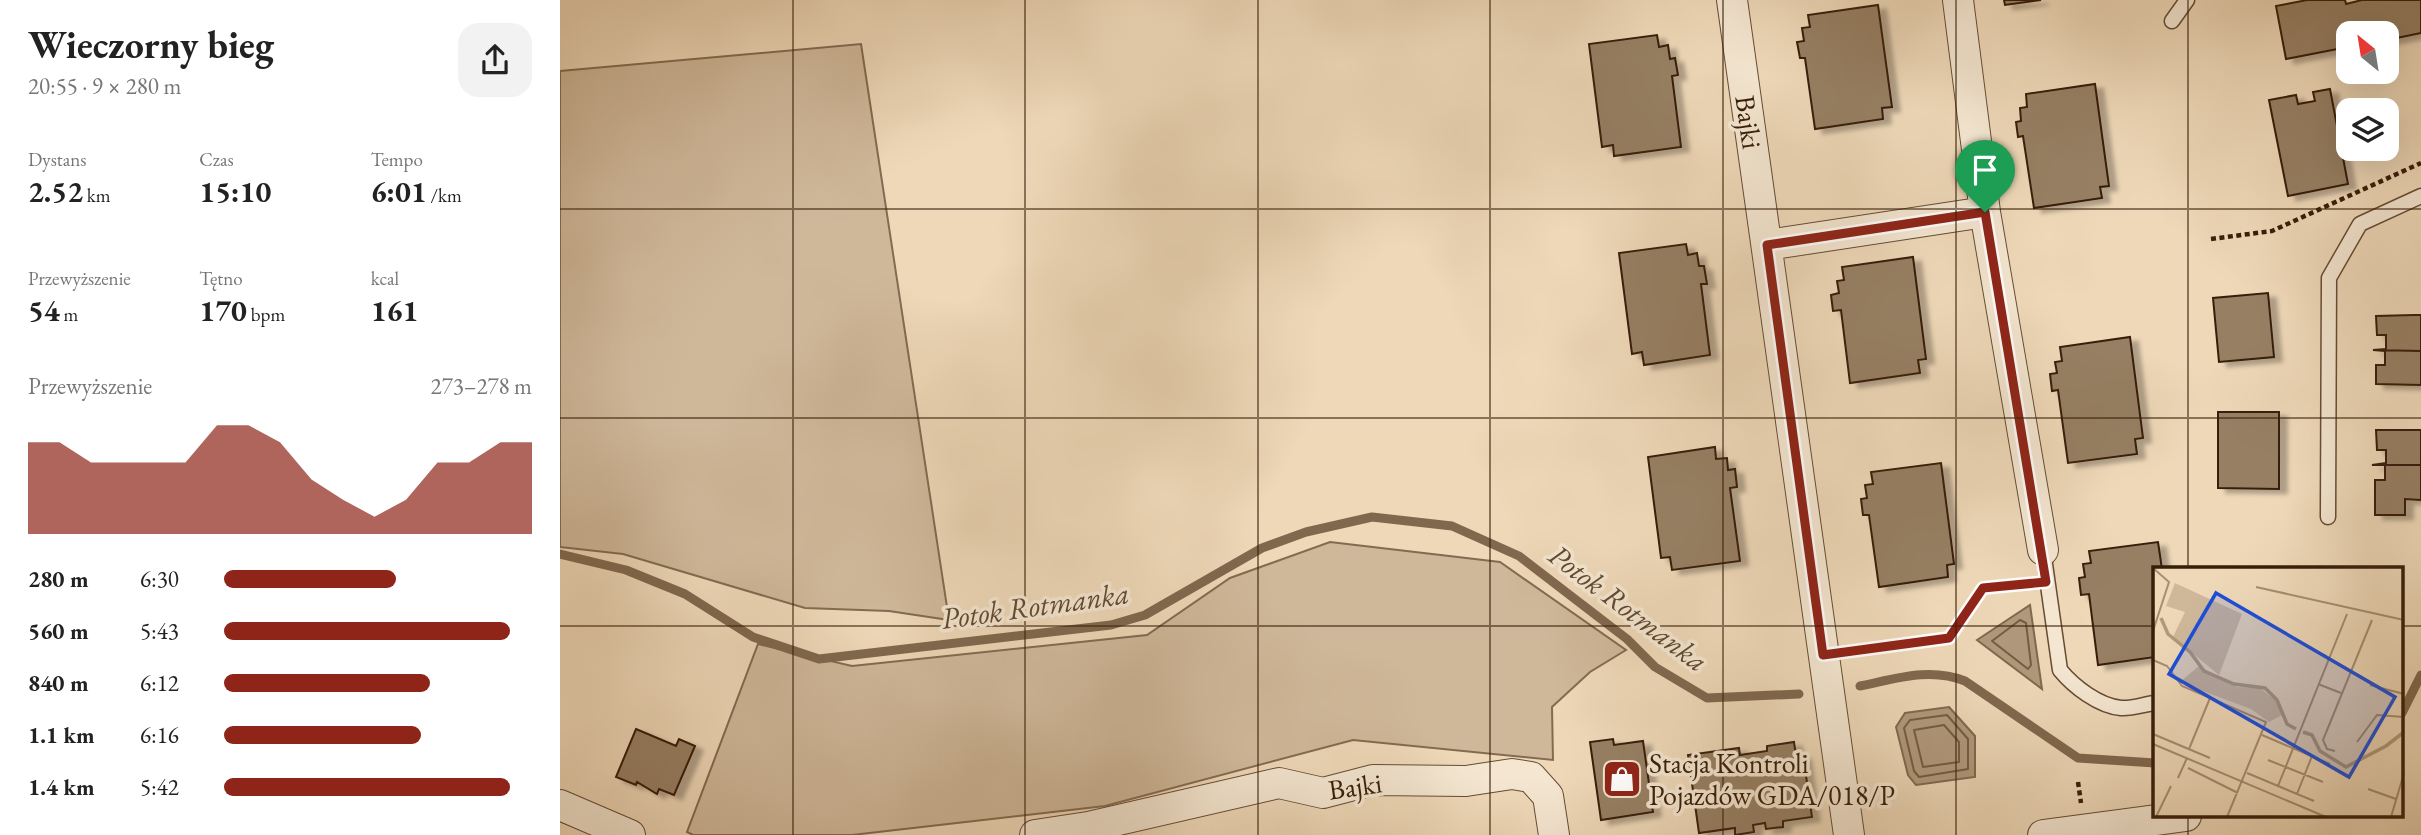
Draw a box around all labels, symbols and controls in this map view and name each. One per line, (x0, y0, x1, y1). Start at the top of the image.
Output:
text: Wieczorny bieg (28, 20, 274, 69)
north arrow (2336, 21, 2399, 84)
map controls (2336, 21, 2399, 161)
button: share (458, 23, 532, 97)
text: 20:55 · 9 × 280 m (28, 71, 181, 101)
street label: Bajki (1727, 93, 1771, 151)
button: layers (2336, 98, 2399, 161)
pin (1955, 140, 2015, 212)
text: Dystans (28, 147, 87, 172)
text: Czas (199, 147, 234, 172)
text: Tempo (371, 147, 423, 172)
icon: arrive (1966, 151, 2004, 189)
text: 2.52 (28, 172, 83, 211)
text: 15:10 (199, 172, 271, 211)
text: 6:01 (371, 172, 427, 211)
text: km (83, 183, 111, 208)
text: /km (427, 183, 462, 208)
text: Przewyższenie (28, 266, 131, 291)
text: Tętno (199, 266, 243, 291)
text: kcal (371, 266, 399, 291)
text: 54 (28, 291, 60, 330)
text: 170 (199, 291, 247, 330)
text: 161 (371, 291, 418, 330)
text: m (60, 302, 78, 327)
text: bpm (247, 302, 285, 327)
text: Przewyższenie (28, 371, 152, 401)
text: 273–278 m (431, 371, 532, 401)
water label: Potok Rotmanka (1541, 535, 1716, 680)
text: 280 m (28, 564, 89, 594)
text: 6:30 (140, 564, 179, 594)
inset map (2153, 567, 2403, 818)
water label: Potok Rotmanka (938, 573, 1132, 638)
text: 560 m (28, 616, 89, 646)
text: 5:43 (140, 616, 179, 646)
text: 840 m (28, 668, 89, 698)
text: 6:12 (140, 668, 179, 698)
text: 1.1 km (28, 720, 95, 750)
text: 6:16 (140, 720, 179, 750)
place label: Stacja Kontroli Pojazdów GDA/018/P (1649, 745, 1895, 813)
shop icon: Stacja Kontroli Pojazdów GDA/018/P (1601, 758, 1643, 800)
street label: Bajki (1326, 764, 1384, 808)
text: 1.4 km (28, 772, 95, 802)
text: 5:42 (140, 772, 179, 802)

